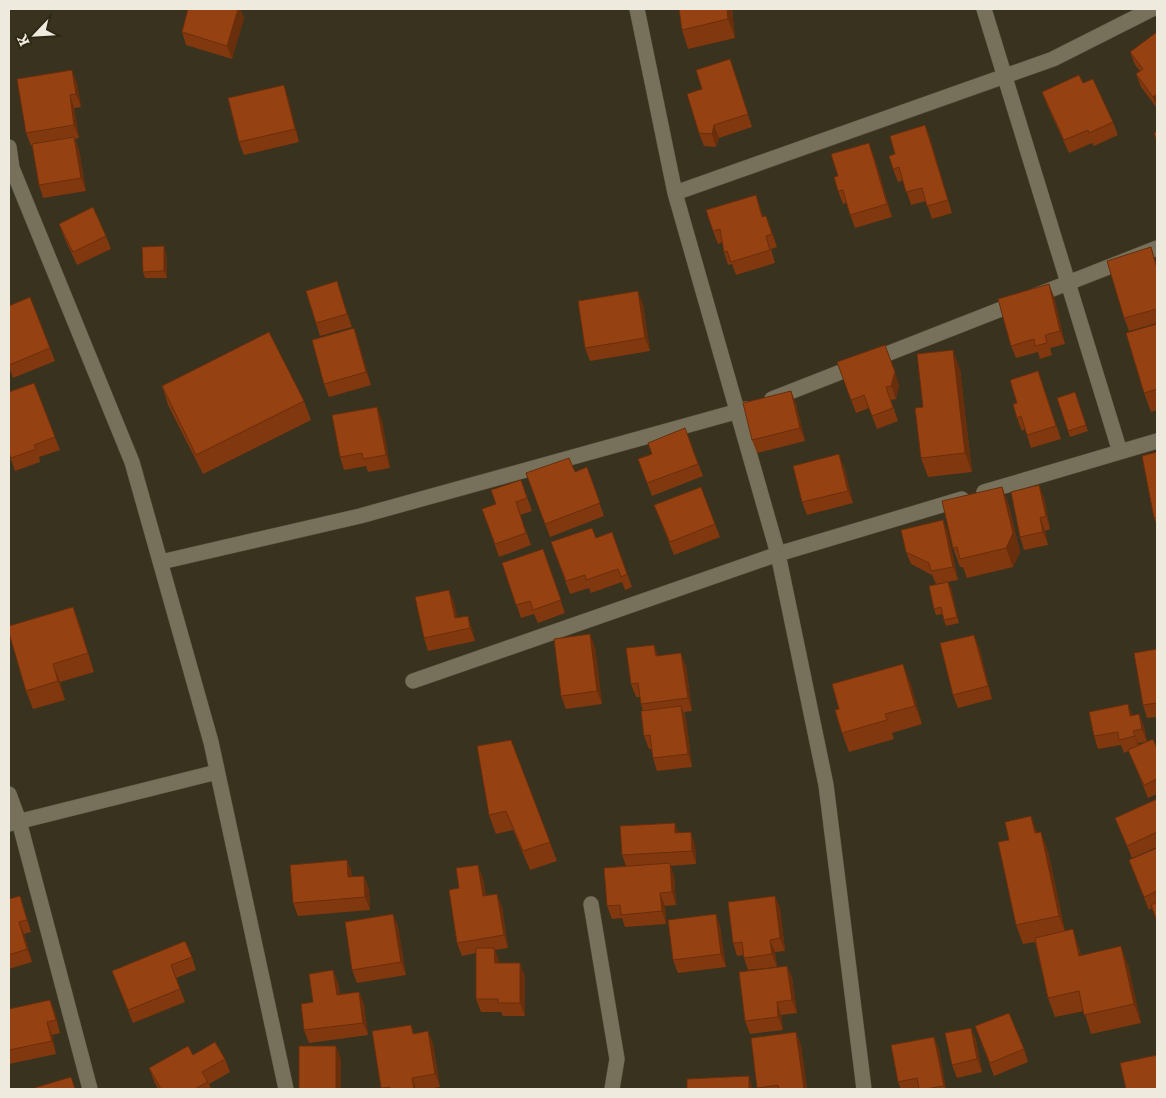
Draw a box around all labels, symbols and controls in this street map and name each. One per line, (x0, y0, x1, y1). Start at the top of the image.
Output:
north arrow (10, 10, 60, 60)
text: K (11, 32, 34, 50)

